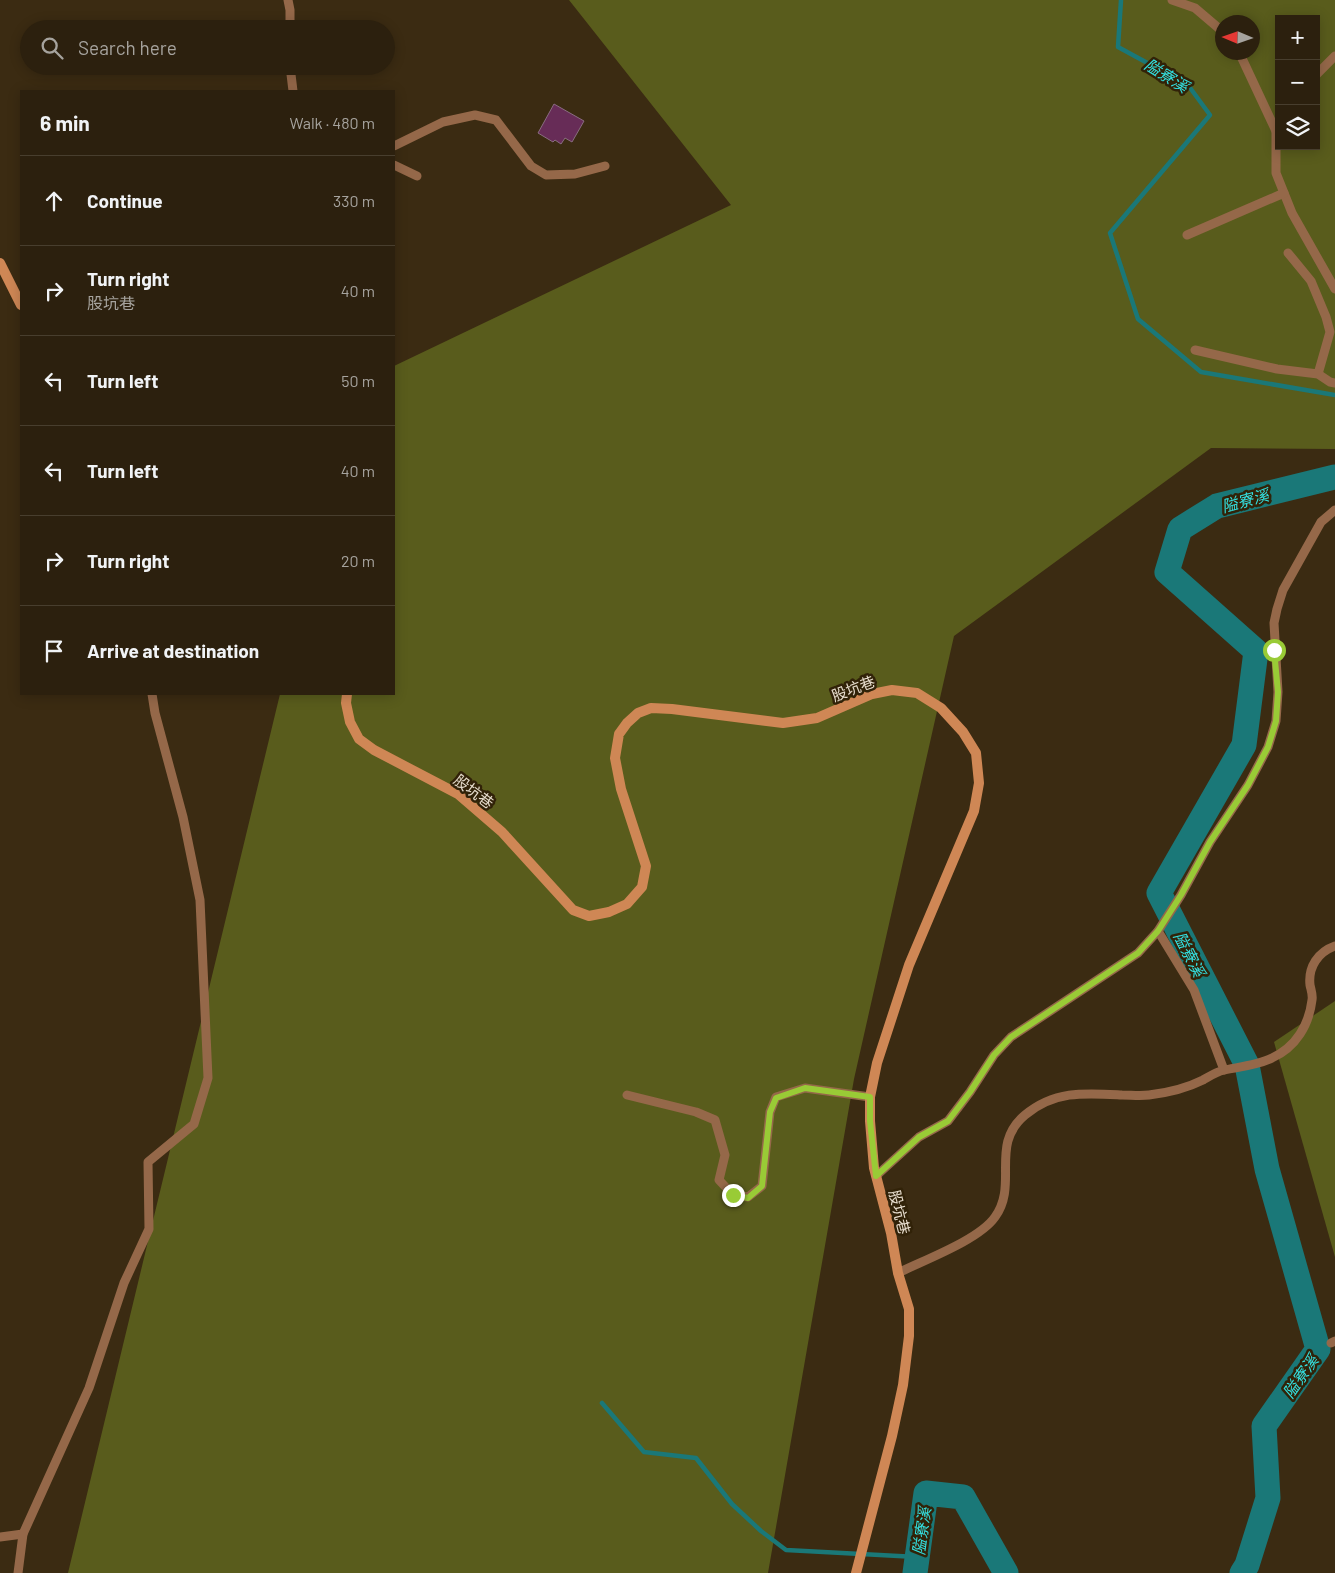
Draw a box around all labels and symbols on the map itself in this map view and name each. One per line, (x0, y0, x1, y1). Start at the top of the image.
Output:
north arrow (1215, 15, 1260, 60)
water label: 隘寮溪 (1142, 54, 1194, 97)
water label: 隘寮溪 (1219, 484, 1273, 515)
route start (1263, 639, 1286, 662)
street label: 股坑巷 (829, 672, 877, 704)
street label: 股坑巷 (451, 770, 497, 812)
water label: 隘寮溪 (1171, 928, 1210, 981)
route end (722, 1184, 745, 1207)
street label: 股坑巷 (886, 1188, 914, 1236)
water label: 隘寮溪 (1278, 1349, 1323, 1401)
water label: 隘寮溪 (908, 1504, 934, 1556)

